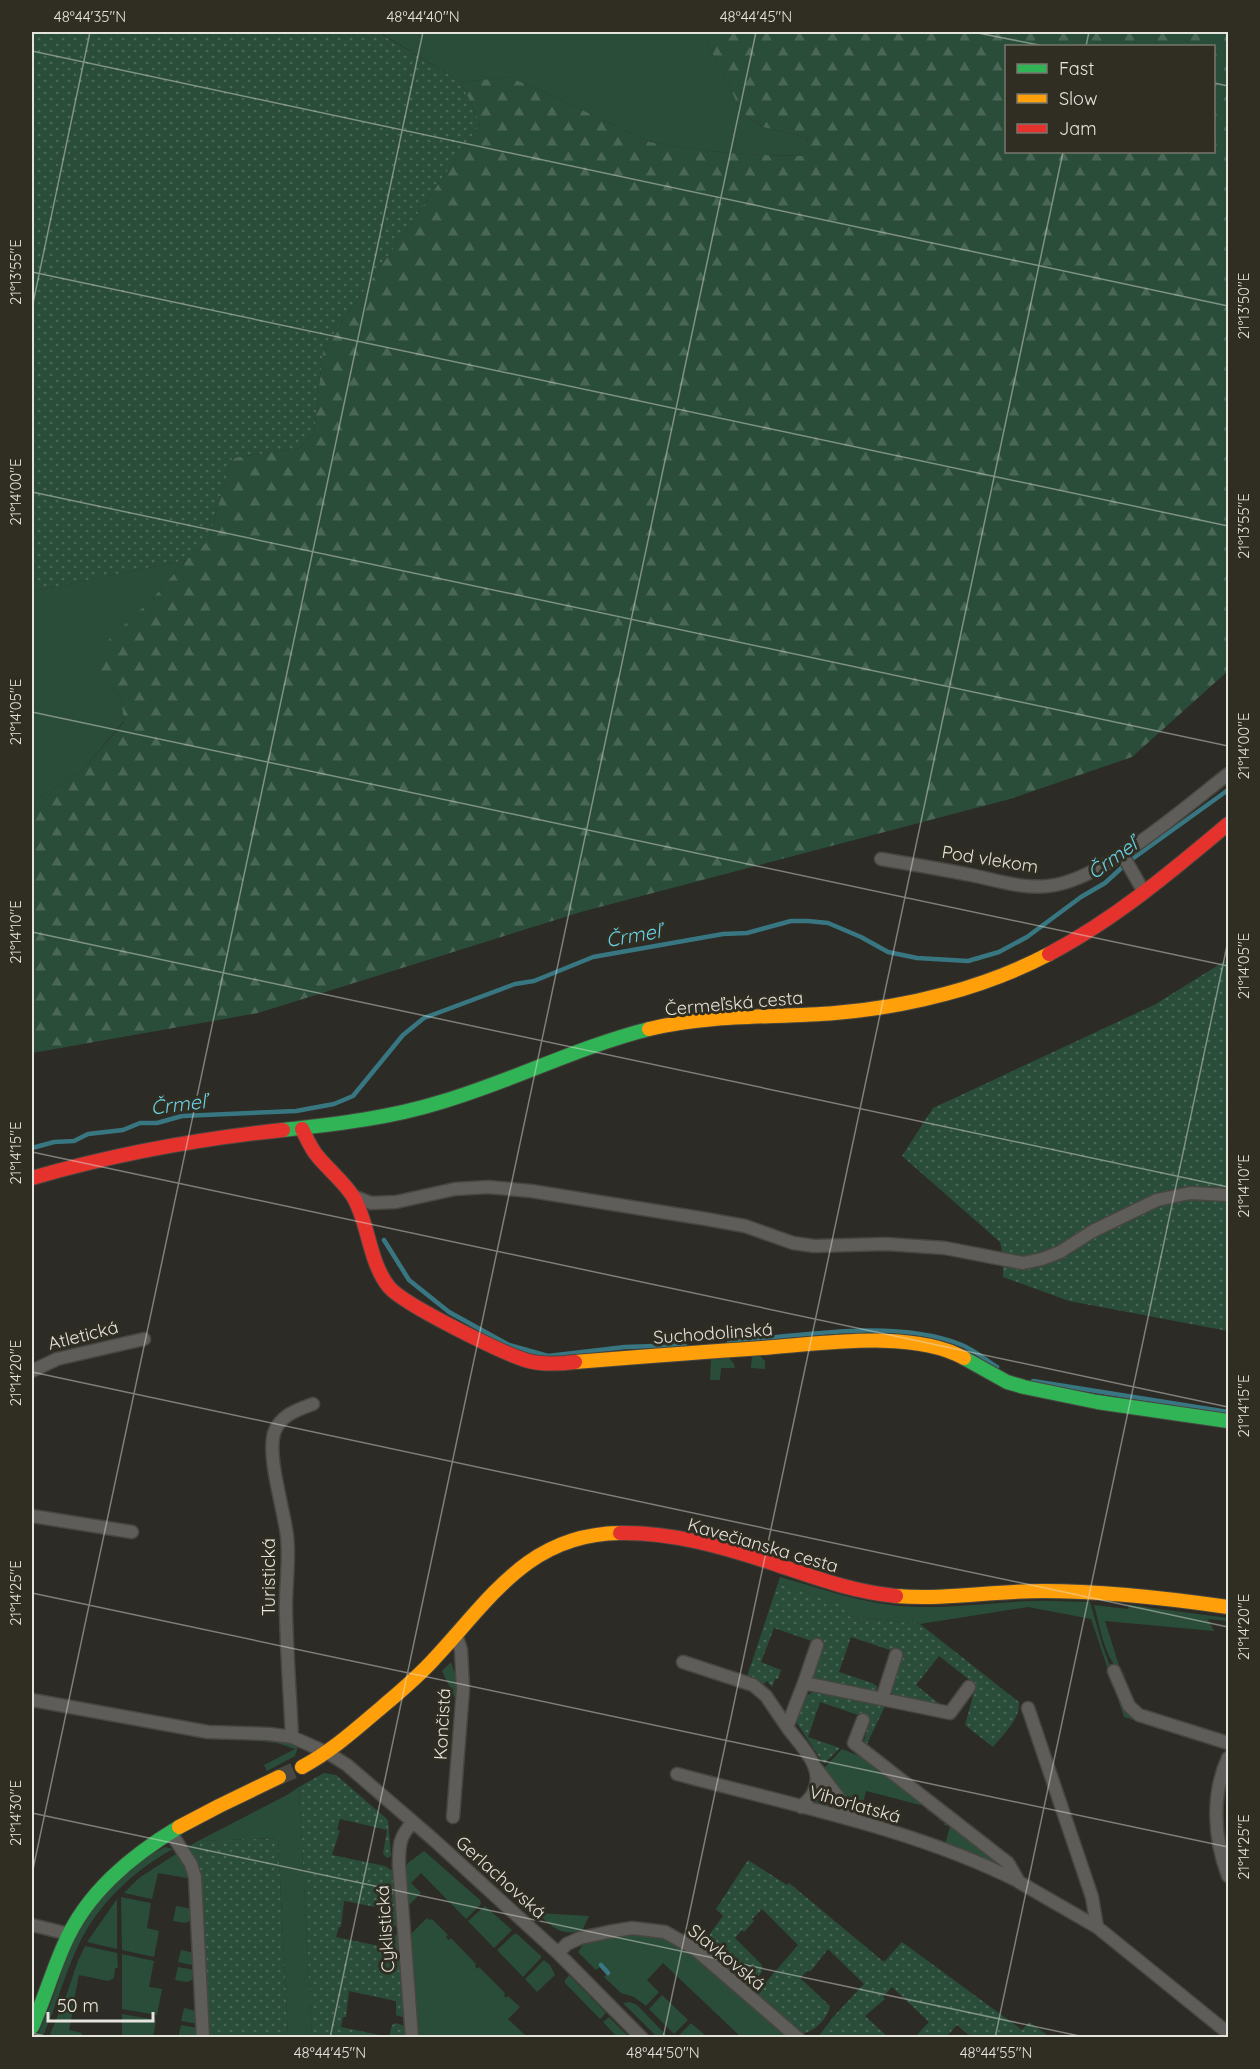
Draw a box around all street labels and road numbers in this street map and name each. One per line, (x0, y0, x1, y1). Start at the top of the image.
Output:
street label: Pod vlekom (940, 840, 1040, 878)
street label: Čermeľská cesta (664, 986, 804, 1020)
street label: Atletická (46, 1315, 120, 1355)
street label: Suchodolinská (652, 1317, 774, 1349)
street label: Kavečianska cesta (685, 1512, 841, 1578)
street label: Turistická (257, 1538, 280, 1616)
street label: Končistá (429, 1688, 455, 1760)
street label: Vihorlatská (807, 1780, 903, 1828)
street label: Gerlachovská (451, 1831, 551, 1923)
street label: Cyklistická (370, 1884, 400, 1974)
street label: Slavkovská (684, 1919, 770, 1995)

